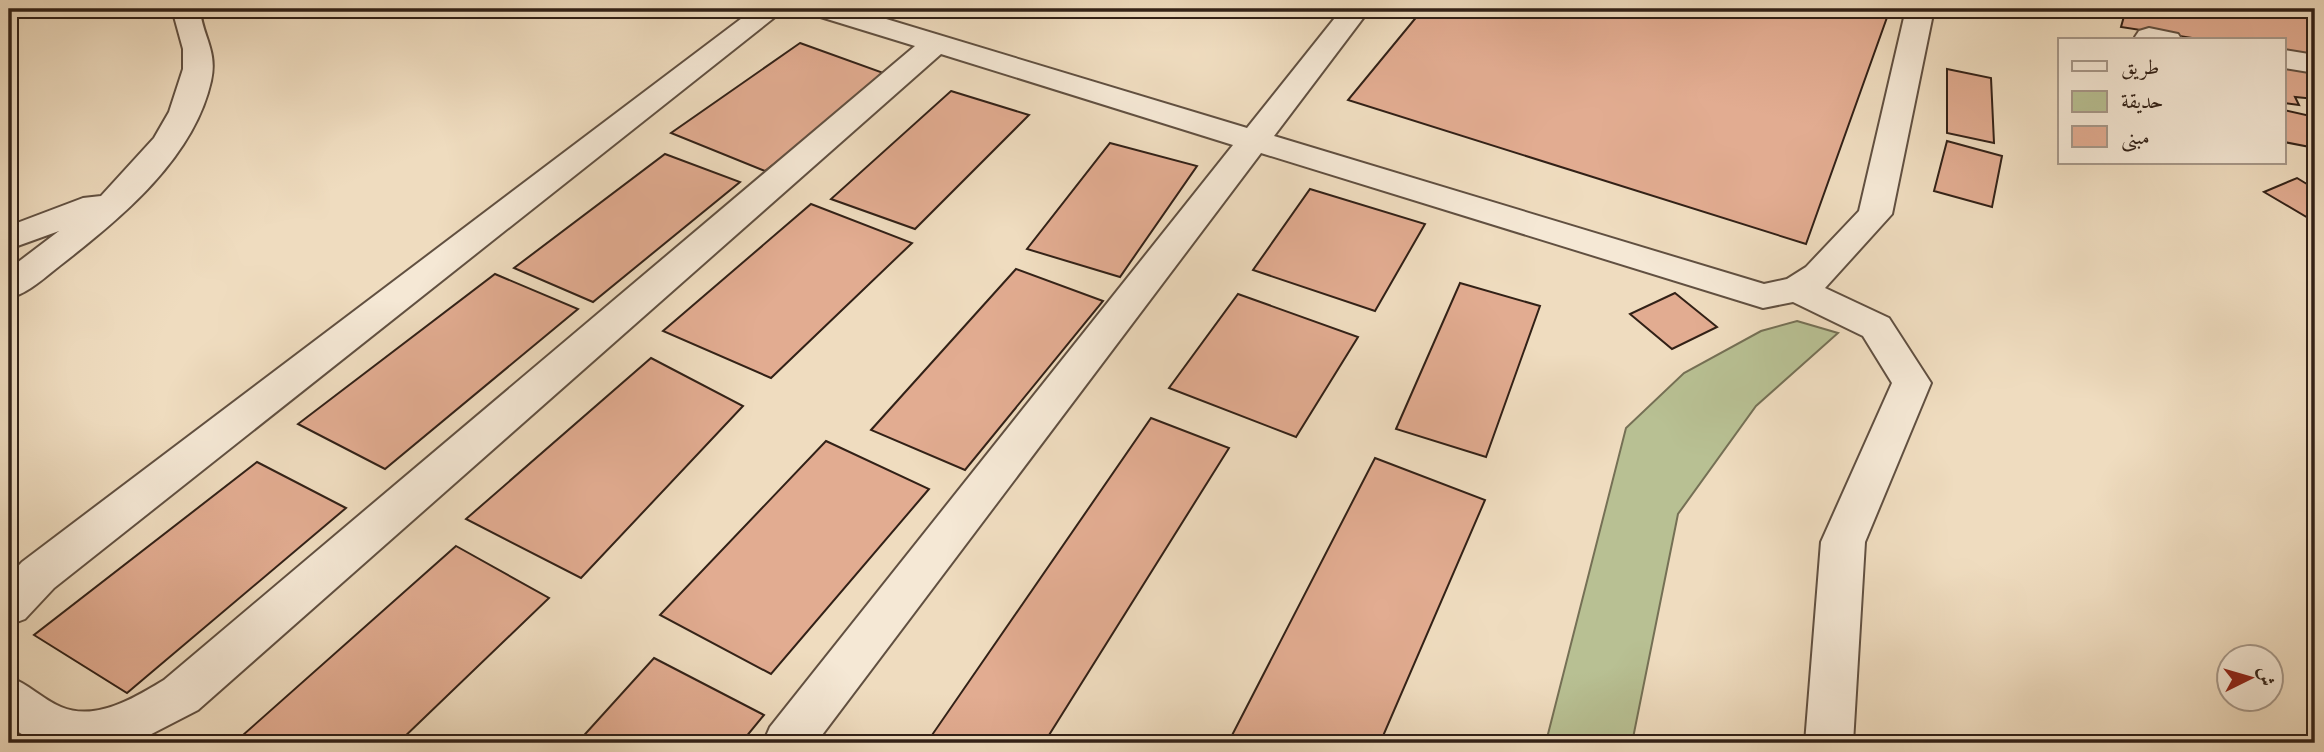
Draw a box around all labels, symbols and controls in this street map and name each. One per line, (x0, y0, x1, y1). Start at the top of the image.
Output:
legend (2058, 38, 2286, 164)
text: طريق (2121, 54, 2159, 80)
text: حديقة (2121, 88, 2164, 114)
text: مبنى (2121, 124, 2150, 152)
north arrow (2216, 644, 2286, 714)
text: ش (2254, 666, 2279, 687)

